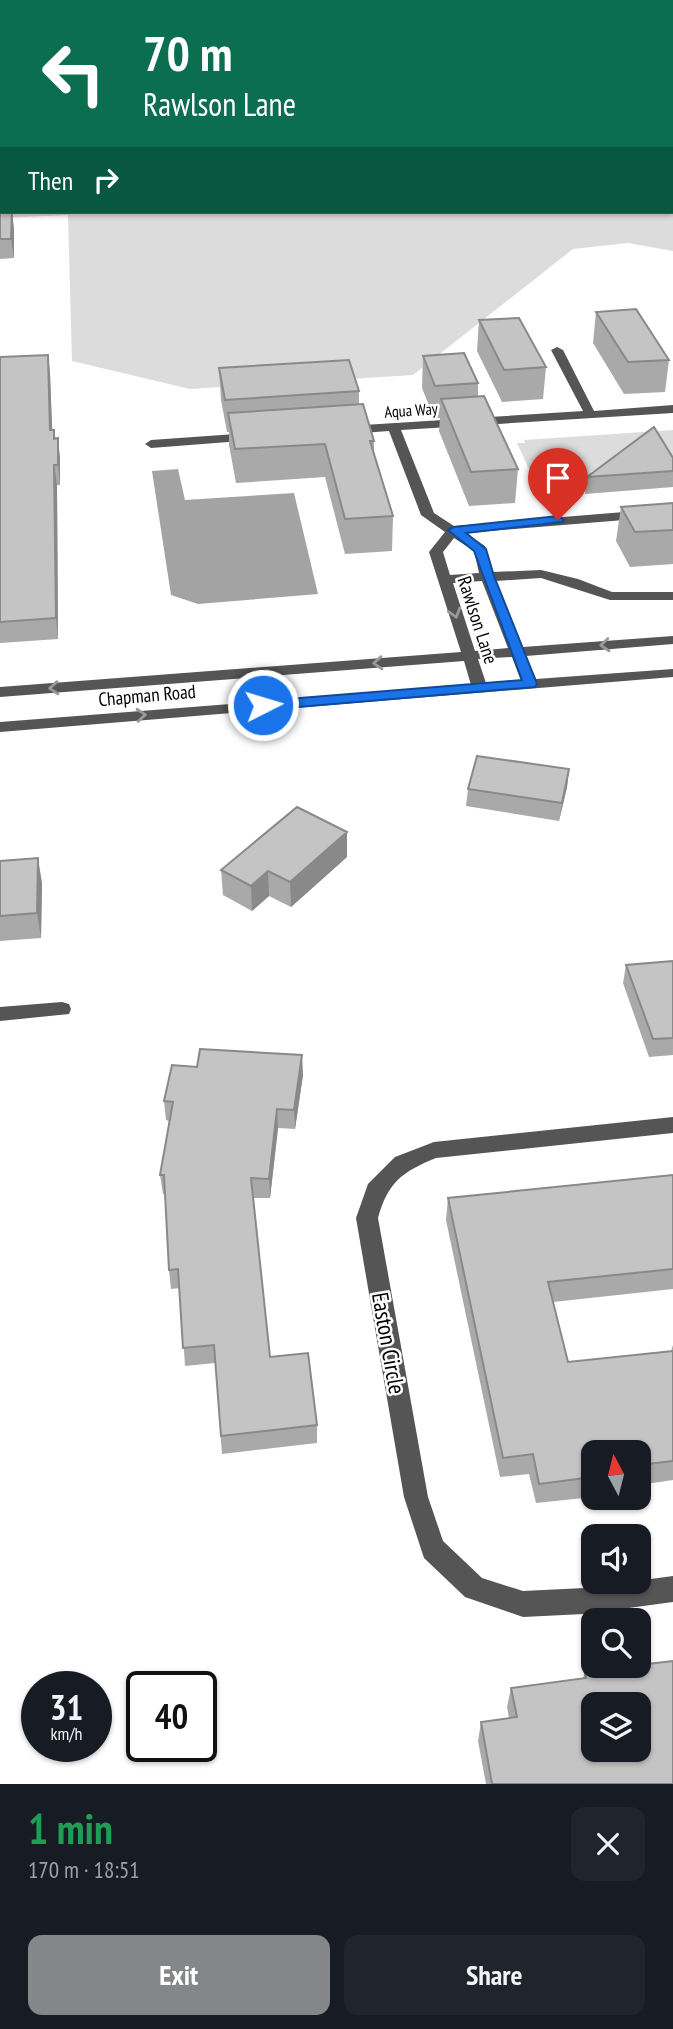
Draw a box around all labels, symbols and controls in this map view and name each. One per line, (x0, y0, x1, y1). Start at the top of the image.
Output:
text: 70 m (143, 21, 232, 85)
icon: left (28, 28, 119, 119)
text: Rawlson Lane (143, 83, 296, 125)
icon: right (87, 161, 125, 199)
text: Then (28, 164, 73, 197)
street label: Aqua Way (384, 398, 438, 422)
pin (528, 448, 588, 520)
icon: arrive (539, 459, 577, 497)
street label: Rawlson Lane (453, 573, 503, 667)
one-way arrow (447, 607, 462, 619)
one-way arrow (599, 638, 610, 653)
one-way arrow (372, 655, 383, 670)
position arrow (226, 668, 300, 742)
street label: Chapman Road (97, 679, 197, 711)
one-way arrow (48, 680, 59, 695)
one-way arrow (136, 708, 147, 723)
street label: Easton Circle (366, 1290, 412, 1396)
north arrow (581, 1440, 651, 1510)
map controls (581, 1440, 651, 1762)
button: sound (581, 1524, 651, 1594)
button: search (581, 1608, 651, 1678)
speed limit sign: 40 (126, 1671, 217, 1762)
text: 31 (50, 1684, 83, 1730)
button: layers (581, 1692, 651, 1762)
text: km/h (51, 1722, 82, 1745)
text: 1 min (28, 1801, 113, 1856)
button: close (571, 1807, 645, 1881)
text: 170 m · 18:51 (28, 1855, 140, 1884)
button: Exit (28, 1935, 330, 2015)
button: Share (344, 1935, 645, 2015)

